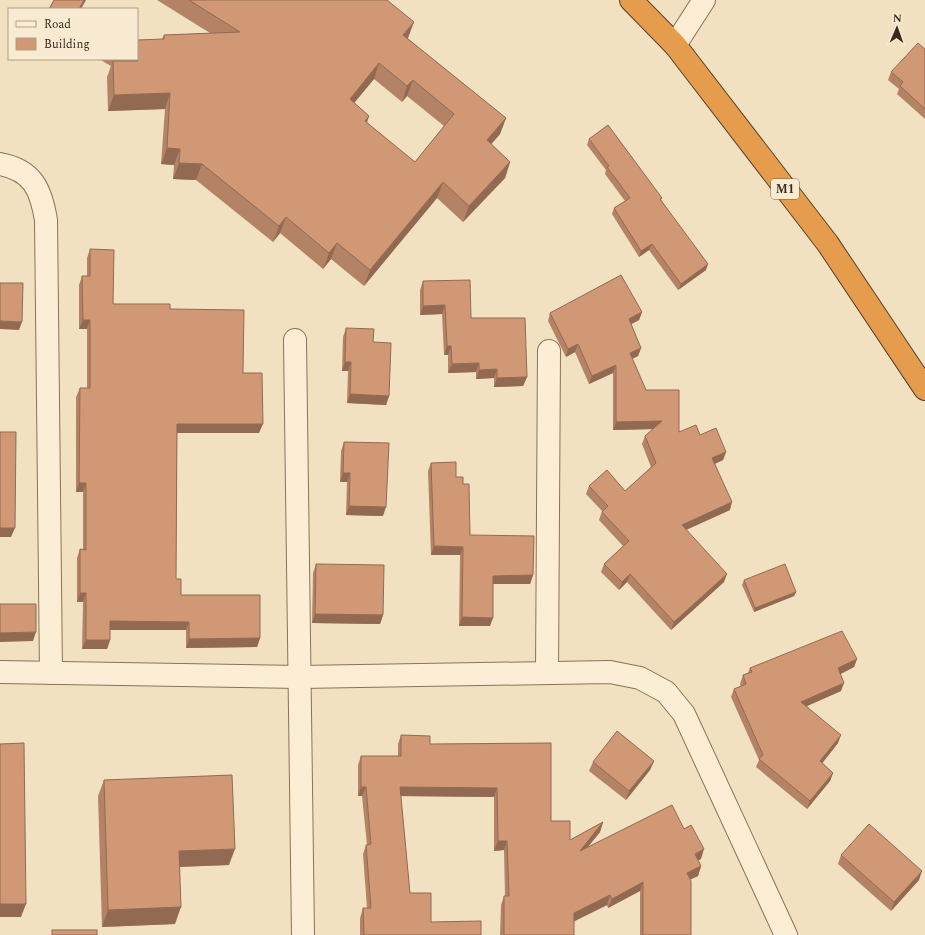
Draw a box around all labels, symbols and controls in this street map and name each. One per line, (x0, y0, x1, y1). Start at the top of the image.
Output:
legend (8, 8, 138, 60)
north arrow (877, 8, 917, 48)
text: N (893, 10, 902, 27)
text: Road (44, 15, 71, 34)
text: Building (44, 35, 90, 54)
road number: M1 (771, 179, 799, 199)

